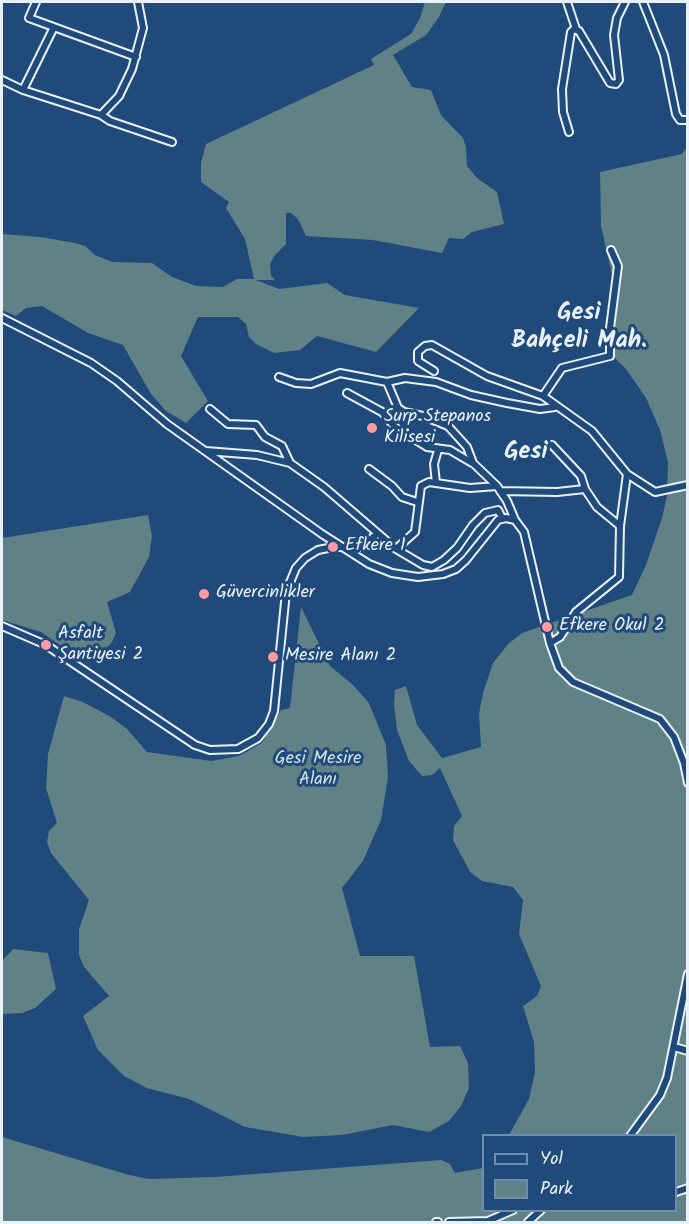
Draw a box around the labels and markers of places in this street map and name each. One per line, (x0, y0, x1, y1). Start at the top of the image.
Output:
place label: Surp Stepanos Kilisesi (384, 407, 491, 450)
marker: Surp Stepanos Kilisesi (365, 421, 379, 435)
place label: Efkere 1 (345, 536, 406, 558)
marker: Efkere 1 (326, 540, 340, 554)
place label: Güvercinlikler (216, 583, 315, 605)
marker: Güvercinlikler (197, 587, 211, 601)
place label: Efkere Okul 2 (559, 616, 664, 638)
marker: Efkere Okul 2 (540, 620, 554, 634)
place label: Asfalt Şantiyesi 2 (58, 624, 143, 666)
marker: Asfalt Şantiyesi 2 (39, 638, 53, 652)
place label: Mesire Alanı 2 (285, 646, 396, 668)
marker: Mesire Alanı 2 (266, 650, 280, 664)

